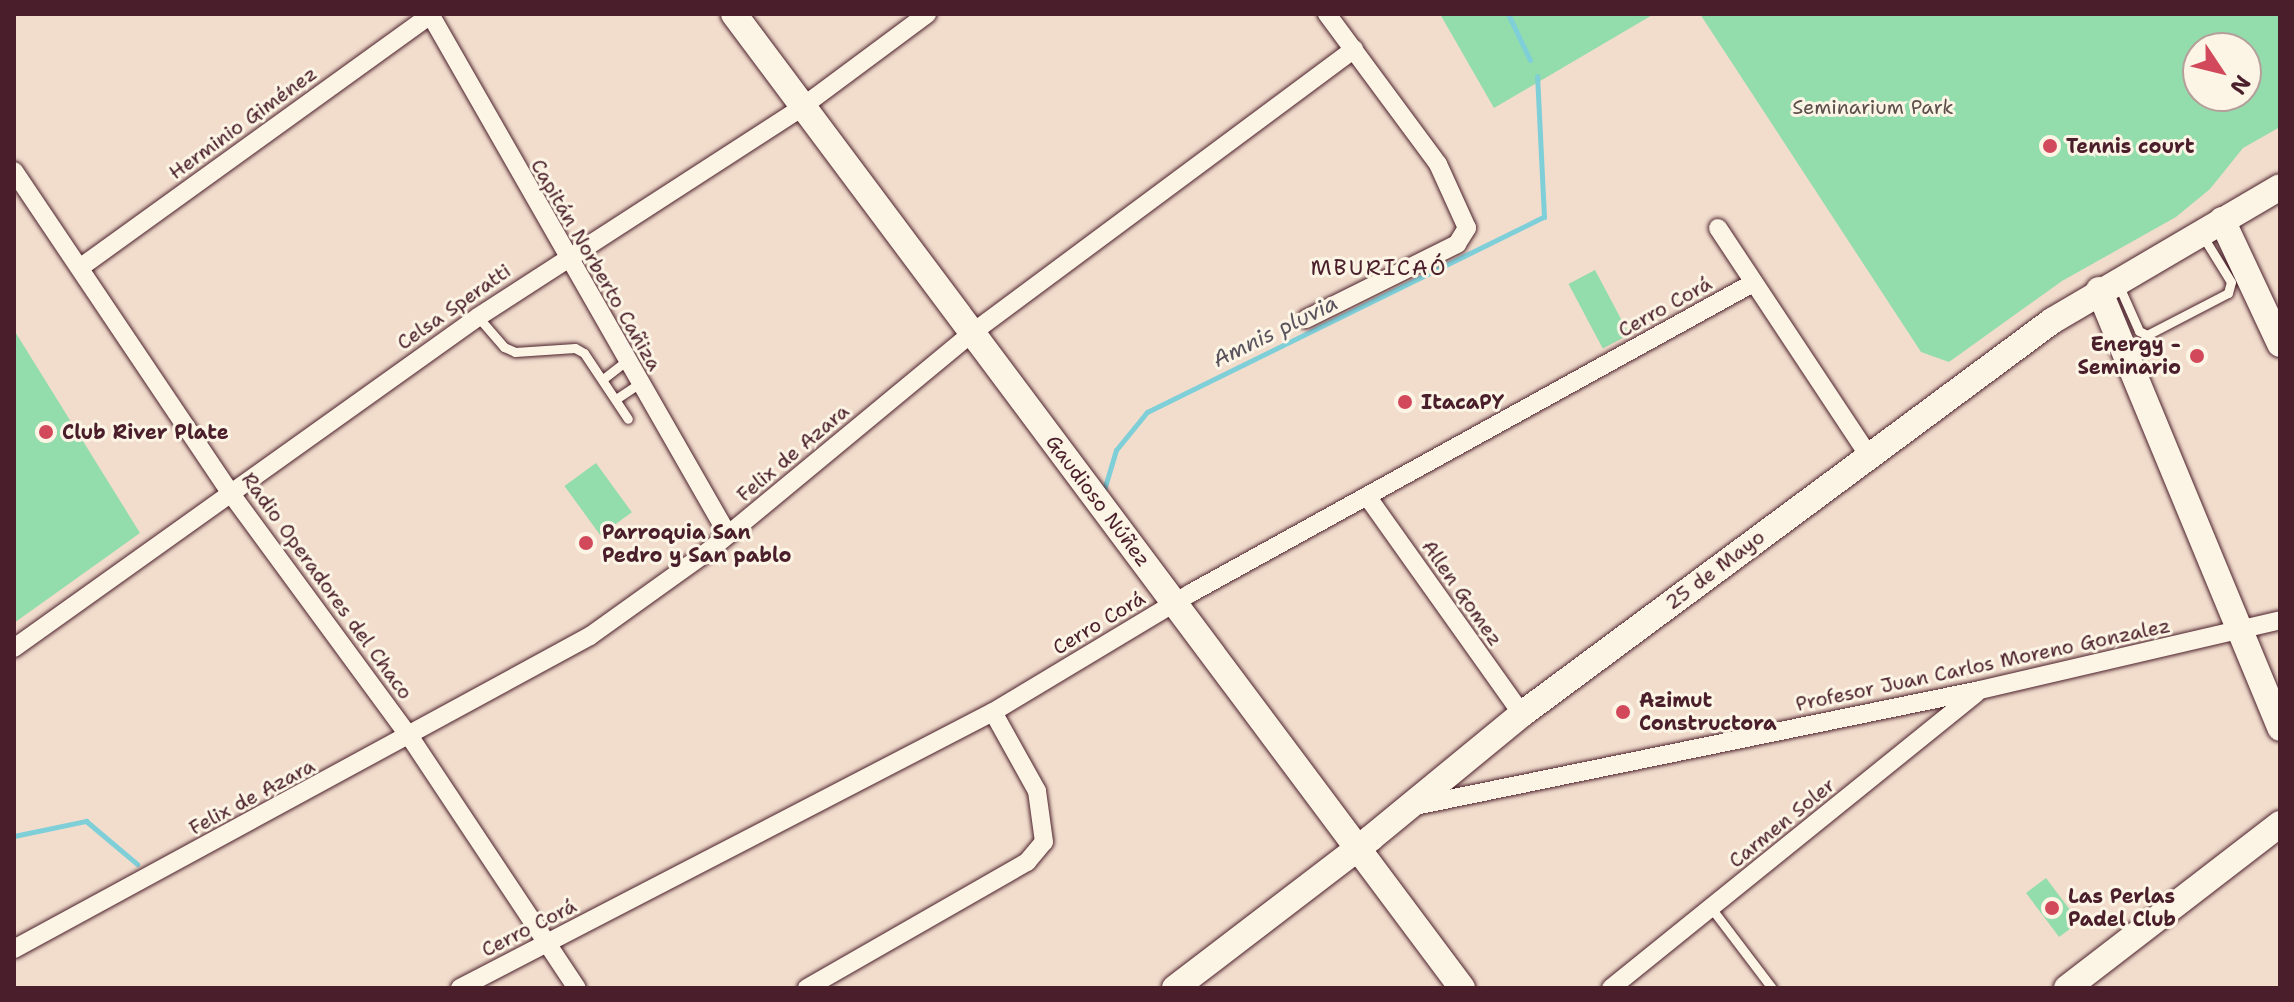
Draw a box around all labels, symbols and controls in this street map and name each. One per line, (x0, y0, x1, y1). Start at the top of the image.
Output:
north arrow (2182, 32, 2262, 112)
street label: Herminio Giménez (164, 61, 322, 185)
text: N (2224, 69, 2257, 100)
park label: Seminarium Park (1792, 95, 1954, 119)
place label: Tennis court (2066, 134, 2194, 158)
marker: Tennis court (2041, 137, 2059, 155)
street label: Capitán Norberto Cañiza (525, 155, 667, 375)
district label: MBURICAÓ (1310, 255, 1448, 281)
street label: Celsa Speratti (392, 259, 516, 355)
street label: Cerro Corá (1614, 271, 1716, 343)
water label: Amnis pluvia (1208, 289, 1342, 373)
place label: Energy - Seminario (2077, 332, 2181, 379)
marker: Energy - Seminario (2188, 347, 2206, 365)
place label: ItacaPY (1421, 390, 1504, 414)
marker: ItacaPY (1396, 393, 1414, 411)
street label: Felix de Azara (732, 399, 854, 507)
place label: Club River Plate (62, 420, 229, 444)
marker: Club River Plate (37, 423, 55, 441)
street label: Gaudioso Núñez (1041, 430, 1155, 572)
street label: Radio Operadores del Chaco (237, 468, 417, 704)
place label: Parroquia San Pedro y San pablo (602, 520, 792, 567)
street label: 25 de Mayo (1661, 525, 1769, 615)
marker: Parroquia San Pedro y San pablo (577, 534, 595, 552)
street label: Allen Gomez (1417, 535, 1507, 651)
street label: Cerro Corá (1049, 586, 1149, 660)
street label: Profesor Juan Carlos Moreno Gonzalez (1793, 614, 2173, 716)
place label: Azimut Constructora (1639, 688, 1777, 735)
marker: Azimut Constructora (1614, 703, 1632, 721)
street label: Felix de Azara (185, 754, 319, 840)
street label: Carmen Soler (1724, 773, 1840, 873)
place label: Las Perlas Padel Club (2068, 884, 2176, 931)
street label: Cerro Corá (478, 894, 580, 962)
marker: Las Perlas Padel Club (2043, 899, 2061, 917)

